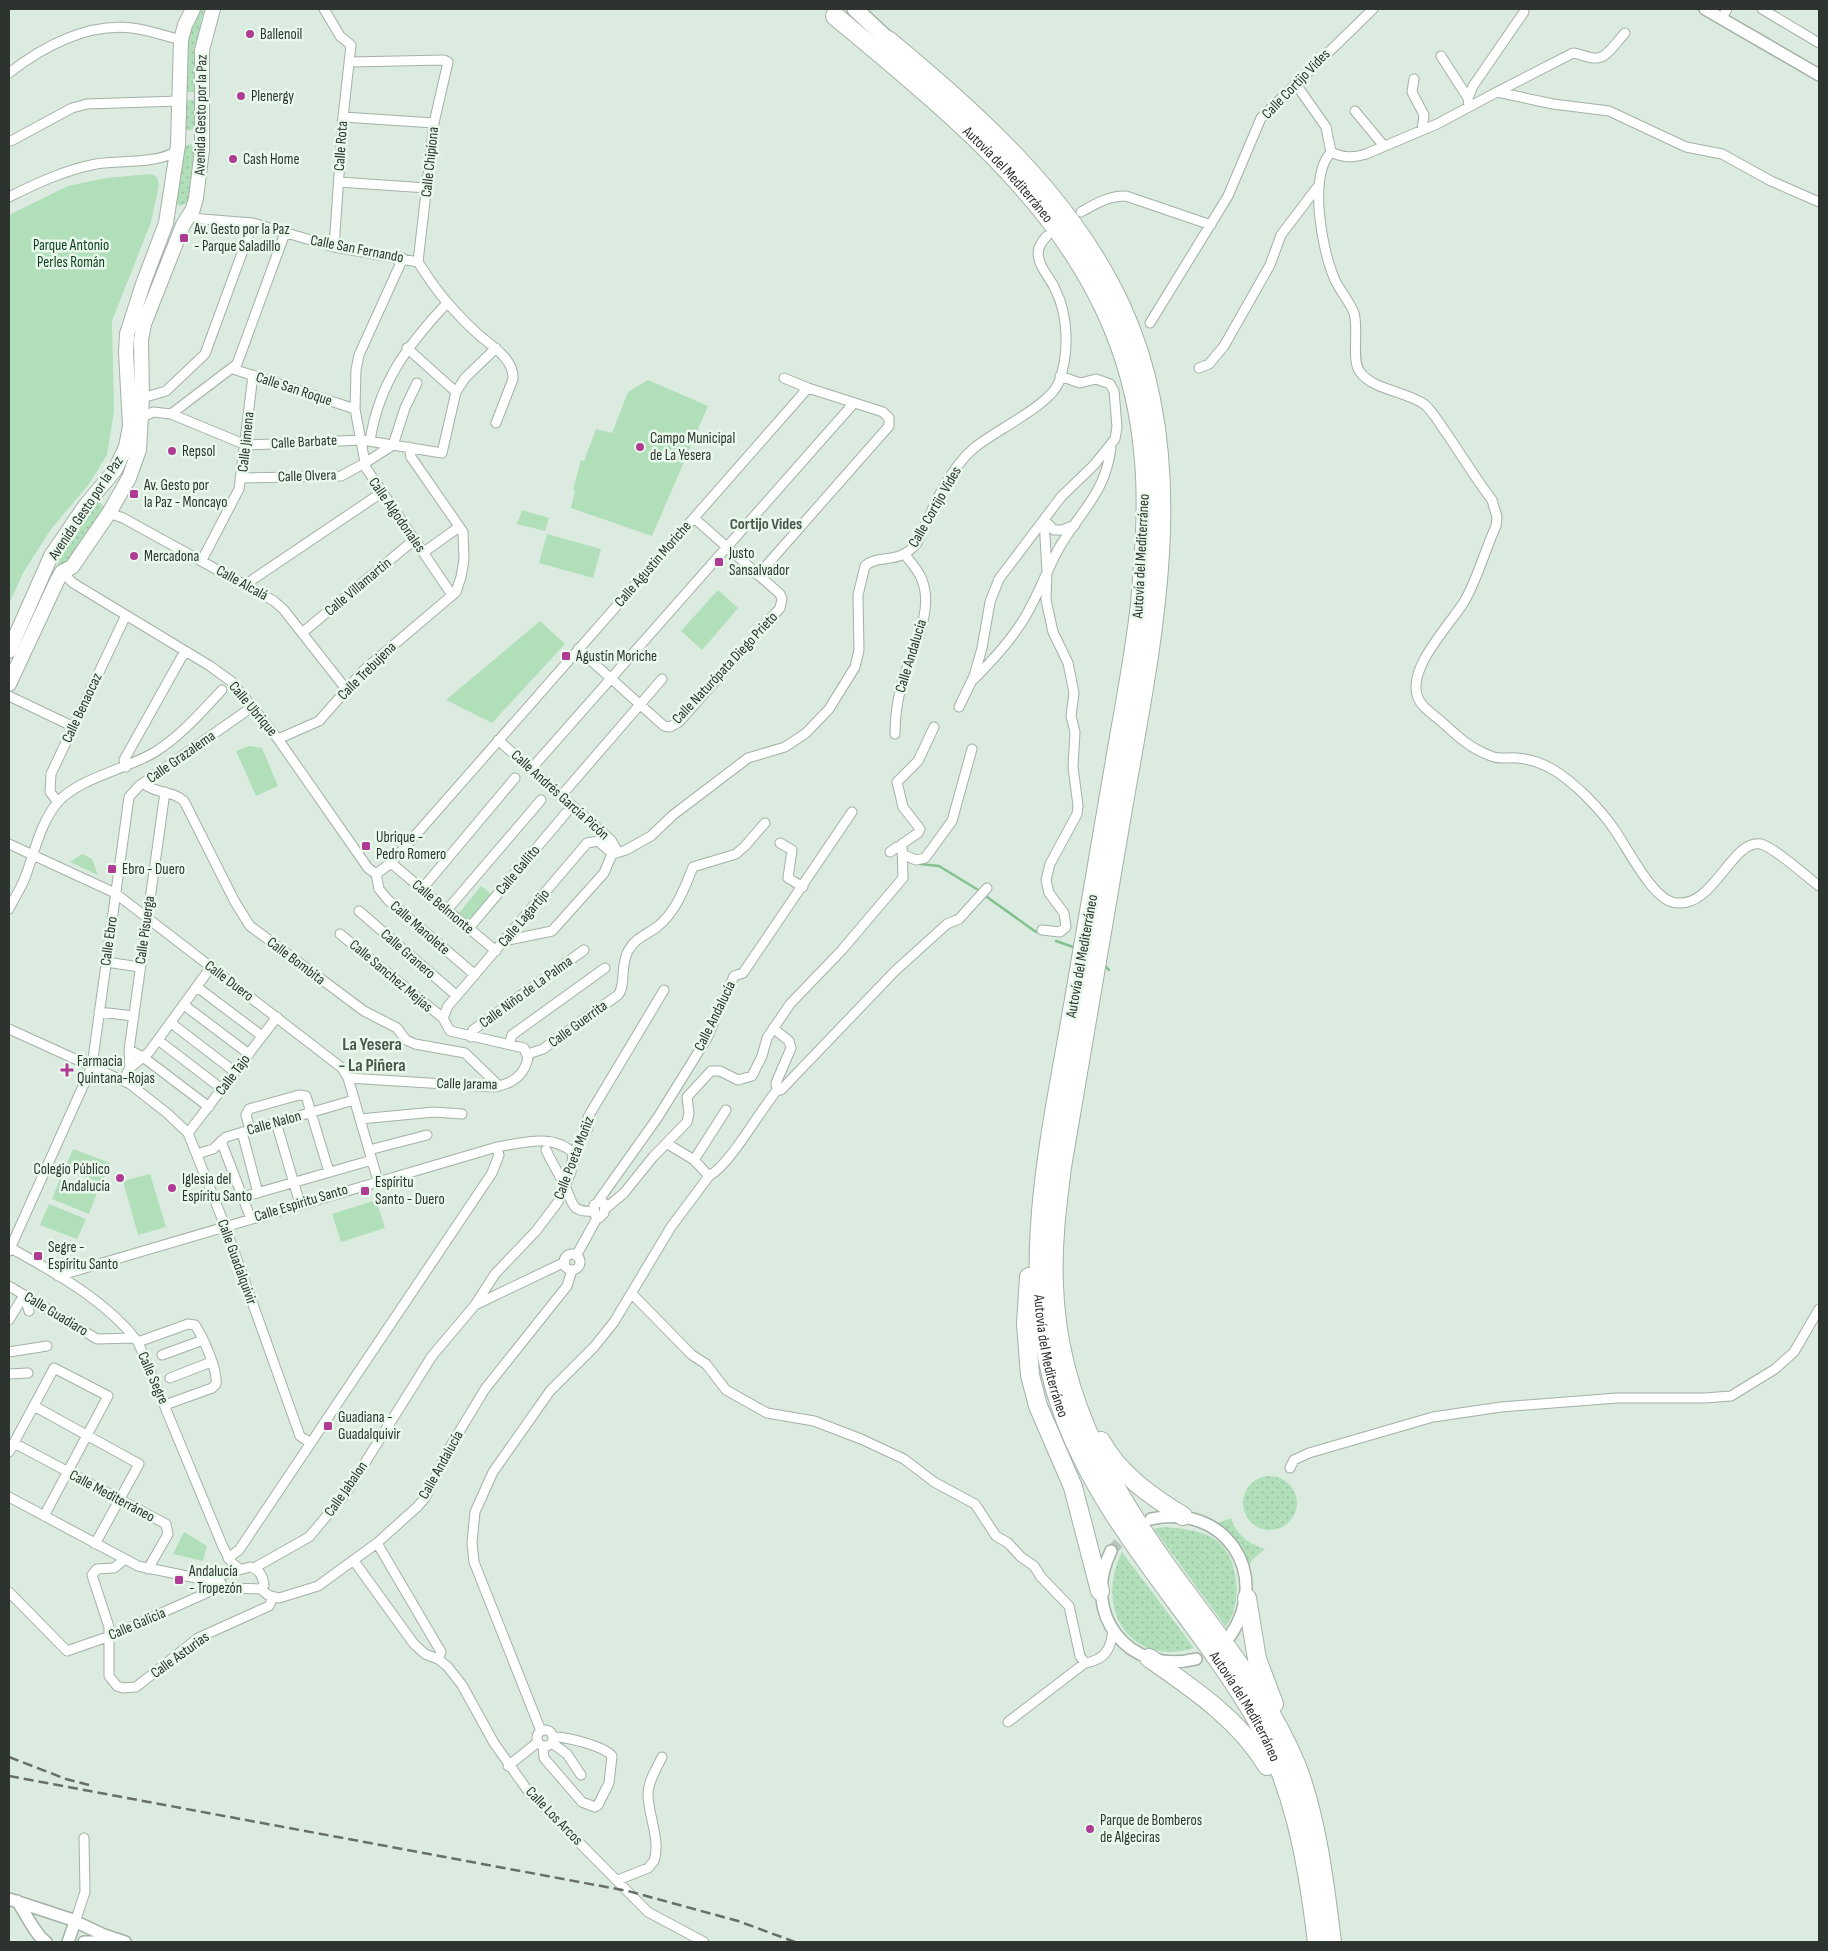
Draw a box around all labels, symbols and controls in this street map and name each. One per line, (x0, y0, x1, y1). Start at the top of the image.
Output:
place label: Ballenoil (260, 25, 302, 44)
marker: Ballenoil (244, 28, 256, 40)
street label: Calle Cortijo Vides (1258, 45, 1334, 123)
street label: Avenida Gesto por la Paz (190, 54, 212, 177)
place label: Plenergy (251, 87, 294, 106)
marker: Plenergy (235, 90, 247, 102)
street label: Calle Rota (330, 120, 352, 172)
street label: Autovía del Mediterráneo (958, 121, 1058, 226)
street label: Calle Chipiona (417, 126, 443, 198)
place label: Cash Home (243, 150, 300, 169)
marker: Cash Home (227, 153, 239, 165)
place label: Av. Gesto por la Paz - Parque Saladillo (193, 220, 290, 256)
street label: Calle San Fernando (309, 231, 405, 267)
marker: Av. Gesto por la Paz - Parque Saladillo (178, 232, 190, 244)
park label: Parque Antonio Perles Román (33, 236, 109, 272)
street label: Calle San Roque (253, 368, 335, 410)
street label: Calle Jimena (233, 411, 259, 473)
place label: Campo Municipal de La Yesera (650, 429, 735, 465)
street label: Calle Barbate (271, 431, 337, 453)
marker: Campo Municipal de La Yesera (634, 441, 646, 453)
place label: Repsol (182, 442, 215, 461)
marker: Repsol (166, 445, 178, 457)
street label: Avenida Gesto por la Paz (44, 452, 128, 564)
street label: Calle Cortijo Vides (904, 463, 966, 551)
street label: Calle Olvera (277, 465, 337, 487)
street label: Calle Algodonales (364, 474, 430, 556)
place label: Av. Gesto por la Paz - Moncayo (143, 476, 227, 512)
marker: Av. Gesto por la Paz - Moncayo (128, 488, 140, 500)
street label: Autovía del Mediterráneo (1128, 493, 1154, 620)
district label: Cortijo Vides (730, 515, 802, 534)
street label: Calle Agustin Moriche (610, 517, 696, 611)
place label: Justo Sansalvador (728, 544, 790, 580)
place label: Mercadona (144, 547, 199, 566)
marker: Mercadona (128, 550, 140, 562)
street label: Calle Villamartin (321, 554, 395, 620)
marker: Justo Sansalvador (713, 556, 725, 568)
street label: Calle Alcalá (213, 561, 271, 605)
street label: Calle Naturópata Diego Prieto (668, 608, 782, 728)
street label: Calle Andalucía (891, 617, 931, 695)
street label: Calle Trebujena (334, 638, 400, 704)
place label: Agustín Moriche (575, 647, 657, 666)
marker: Agustín Moriche (560, 650, 572, 662)
street label: Calle Benaocaz (58, 669, 107, 746)
street label: Calle Ubrique (224, 678, 282, 740)
street label: Calle Grazalema (143, 726, 219, 788)
street label: Calle Andrés García Picón (507, 746, 613, 844)
place label: Ubrique - Pedro Romero (376, 828, 446, 864)
marker: Ubrique - Pedro Romero (360, 840, 372, 852)
street label: Calle Gallito (492, 841, 544, 899)
place label: Ebro - Duero (122, 860, 185, 879)
marker: Ebro - Duero (106, 863, 118, 875)
street label: Calle Belmonte (408, 876, 478, 938)
street label: Calle Lagartijo (494, 885, 554, 951)
street label: Autovía del Mediterráneo (1062, 893, 1102, 1020)
street label: Calle Pisuerga (131, 894, 159, 966)
street label: Calle Manolete (386, 897, 454, 959)
street label: Calle Ebro (96, 915, 122, 967)
street label: Calle Granero (377, 925, 439, 983)
street label: Calle Bombita (263, 933, 329, 989)
street label: Calle Sanchez Mejias (345, 936, 437, 1016)
street label: Calle Niño de La Palma (476, 952, 577, 1032)
street label: Calle Duero (201, 956, 257, 1006)
street label: Calle Andalucía (690, 978, 740, 1054)
street label: Calle Guerrita (545, 996, 611, 1052)
district label: La Yesera - La Piñera (338, 1034, 406, 1076)
street label: Calle Tajo (211, 1051, 255, 1099)
place label: Farmacia Quintana-Rojas (77, 1052, 155, 1088)
marker: Farmacia Quintana-Rojas (61, 1064, 73, 1076)
street label: Calle Jarama (436, 1074, 498, 1094)
street label: Calle Nalon (245, 1106, 303, 1140)
street label: Calle Poeta Moñiz (549, 1113, 599, 1202)
place label: Colegio Público Andalucía (34, 1160, 110, 1196)
place label: Iglesia del Espíritu Santo (182, 1170, 252, 1206)
marker: Colegio Público Andalucía (114, 1172, 126, 1184)
place label: Espíritu Santo - Duero (375, 1173, 445, 1209)
street label: Calle Espiritu Santo (252, 1180, 350, 1226)
marker: Iglesia del Espíritu Santo (166, 1182, 178, 1194)
marker: Espíritu Santo - Duero (359, 1185, 371, 1197)
street label: Calle Guadalquivir (213, 1217, 261, 1308)
place label: Segre - Espíritu Santo (48, 1238, 118, 1274)
marker: Segre - Espíritu Santo (32, 1250, 44, 1262)
street label: Calle Guadiaro (20, 1287, 92, 1341)
street label: Autovía del Mediterráneo (1030, 1293, 1073, 1420)
street label: Calle Segre (133, 1349, 173, 1407)
place label: Guadiana - Guadalquivir (338, 1408, 401, 1444)
marker: Guadiana - Guadalquivir (322, 1420, 334, 1432)
street label: Calle Andalucía (414, 1427, 468, 1503)
street label: Calle Jabalon (320, 1458, 372, 1520)
street label: Calle Mediterráneo (66, 1466, 158, 1526)
place label: Andalucía - Tropezón (188, 1562, 242, 1598)
marker: Andalucía - Tropezón (173, 1574, 185, 1586)
street label: Calle Galicia (105, 1603, 169, 1645)
street label: Calle Asturias (147, 1627, 213, 1683)
street label: Autovía del Mediterráneo (1205, 1647, 1285, 1764)
street label: Calle Los Arcos (521, 1783, 587, 1849)
place label: Parque de Bomberos de Algeciras (1100, 1811, 1202, 1847)
marker: Parque de Bomberos de Algeciras (1084, 1823, 1096, 1835)

